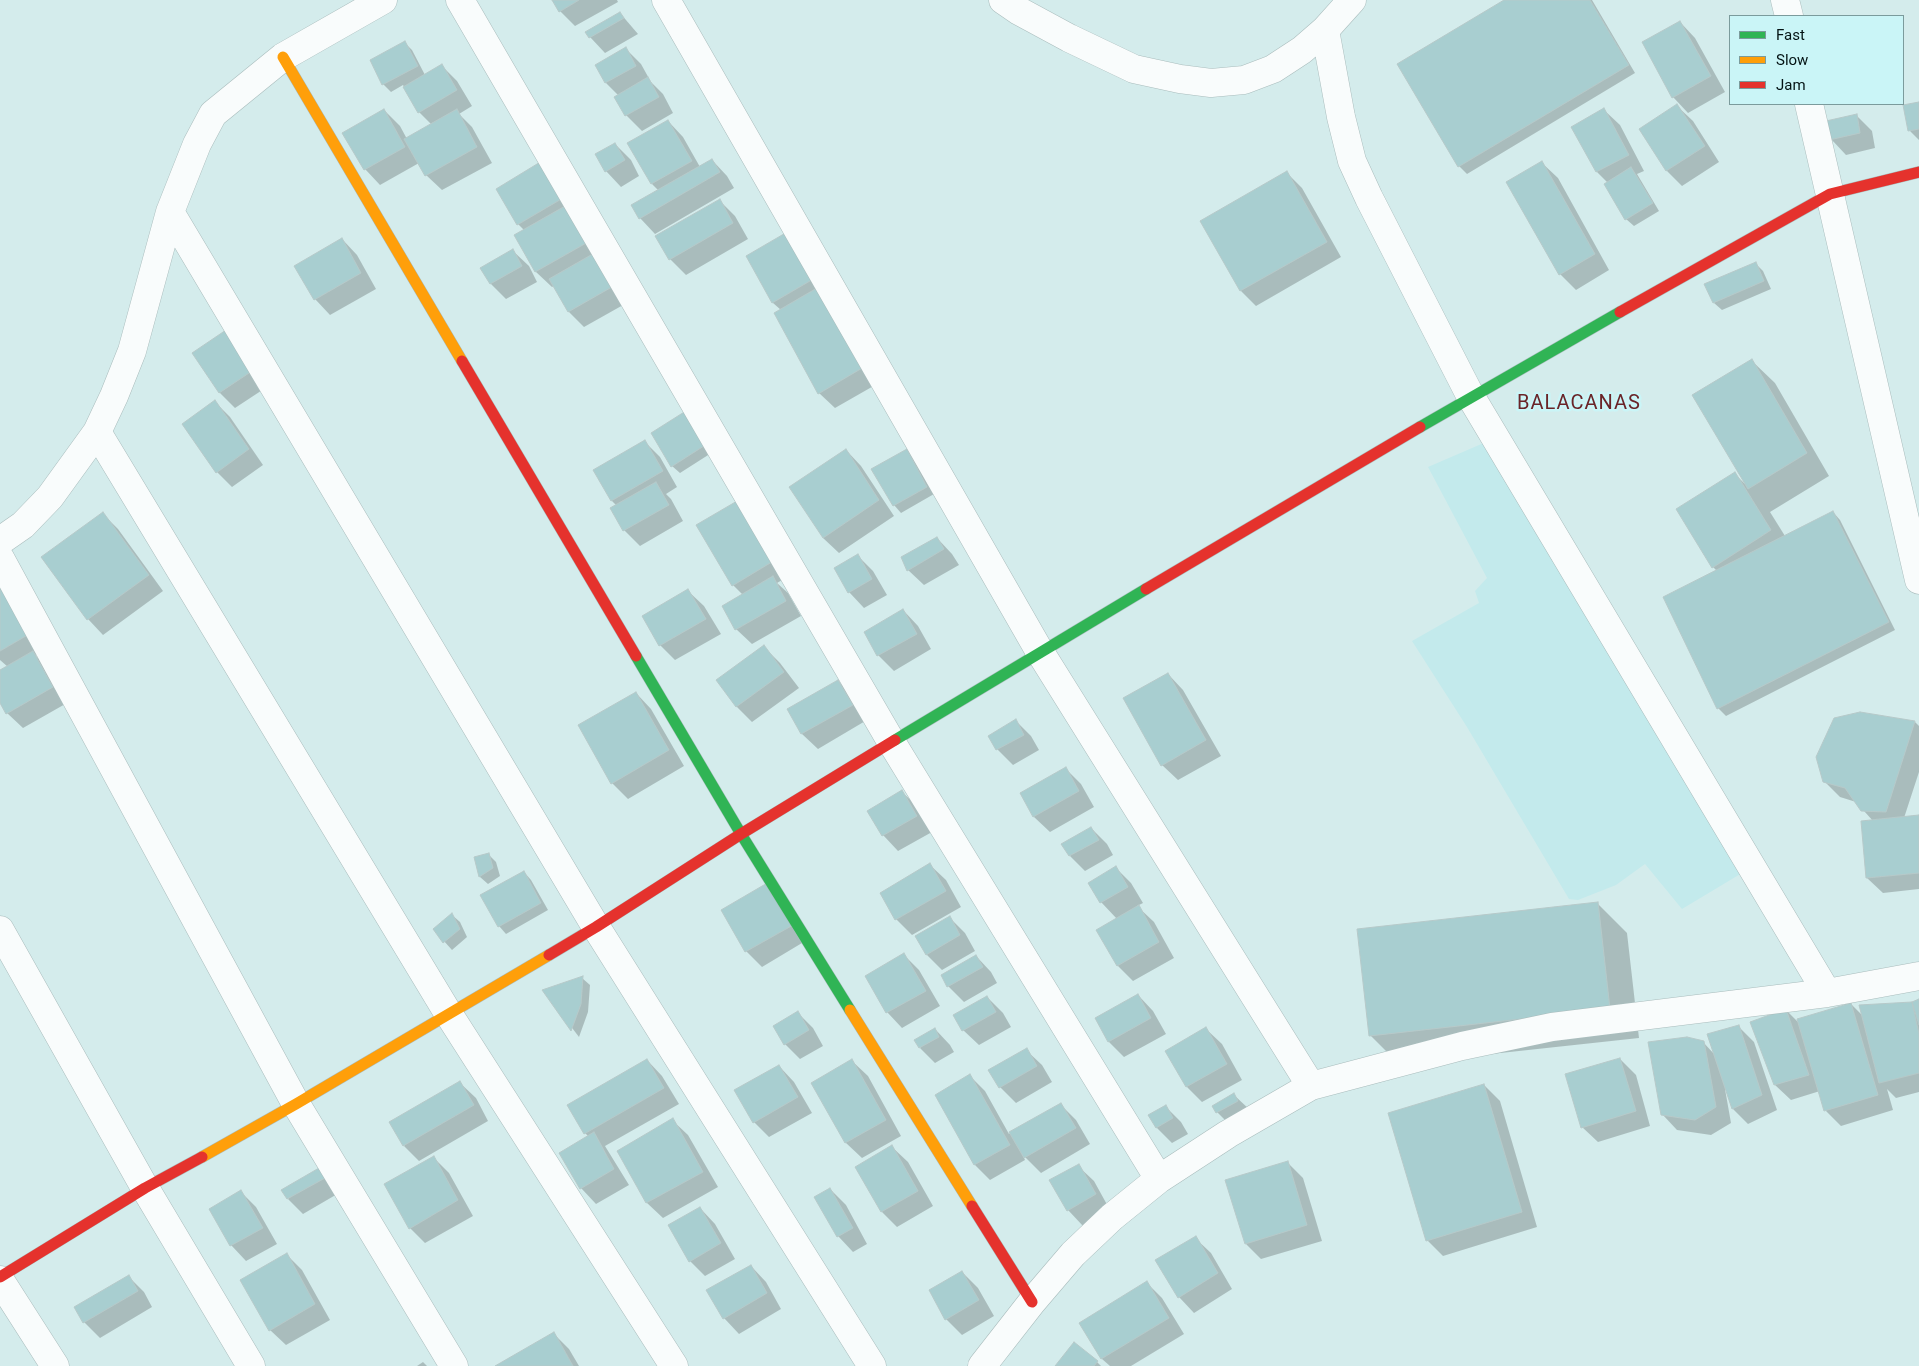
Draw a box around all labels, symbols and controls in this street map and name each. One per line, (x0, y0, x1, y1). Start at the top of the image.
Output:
legend (1729, 15, 1904, 105)
text: Fast (1776, 26, 1805, 44)
text: Slow (1776, 51, 1808, 69)
text: Jam (1776, 76, 1806, 94)
district label: BALACANAS (1516, 392, 1642, 416)

